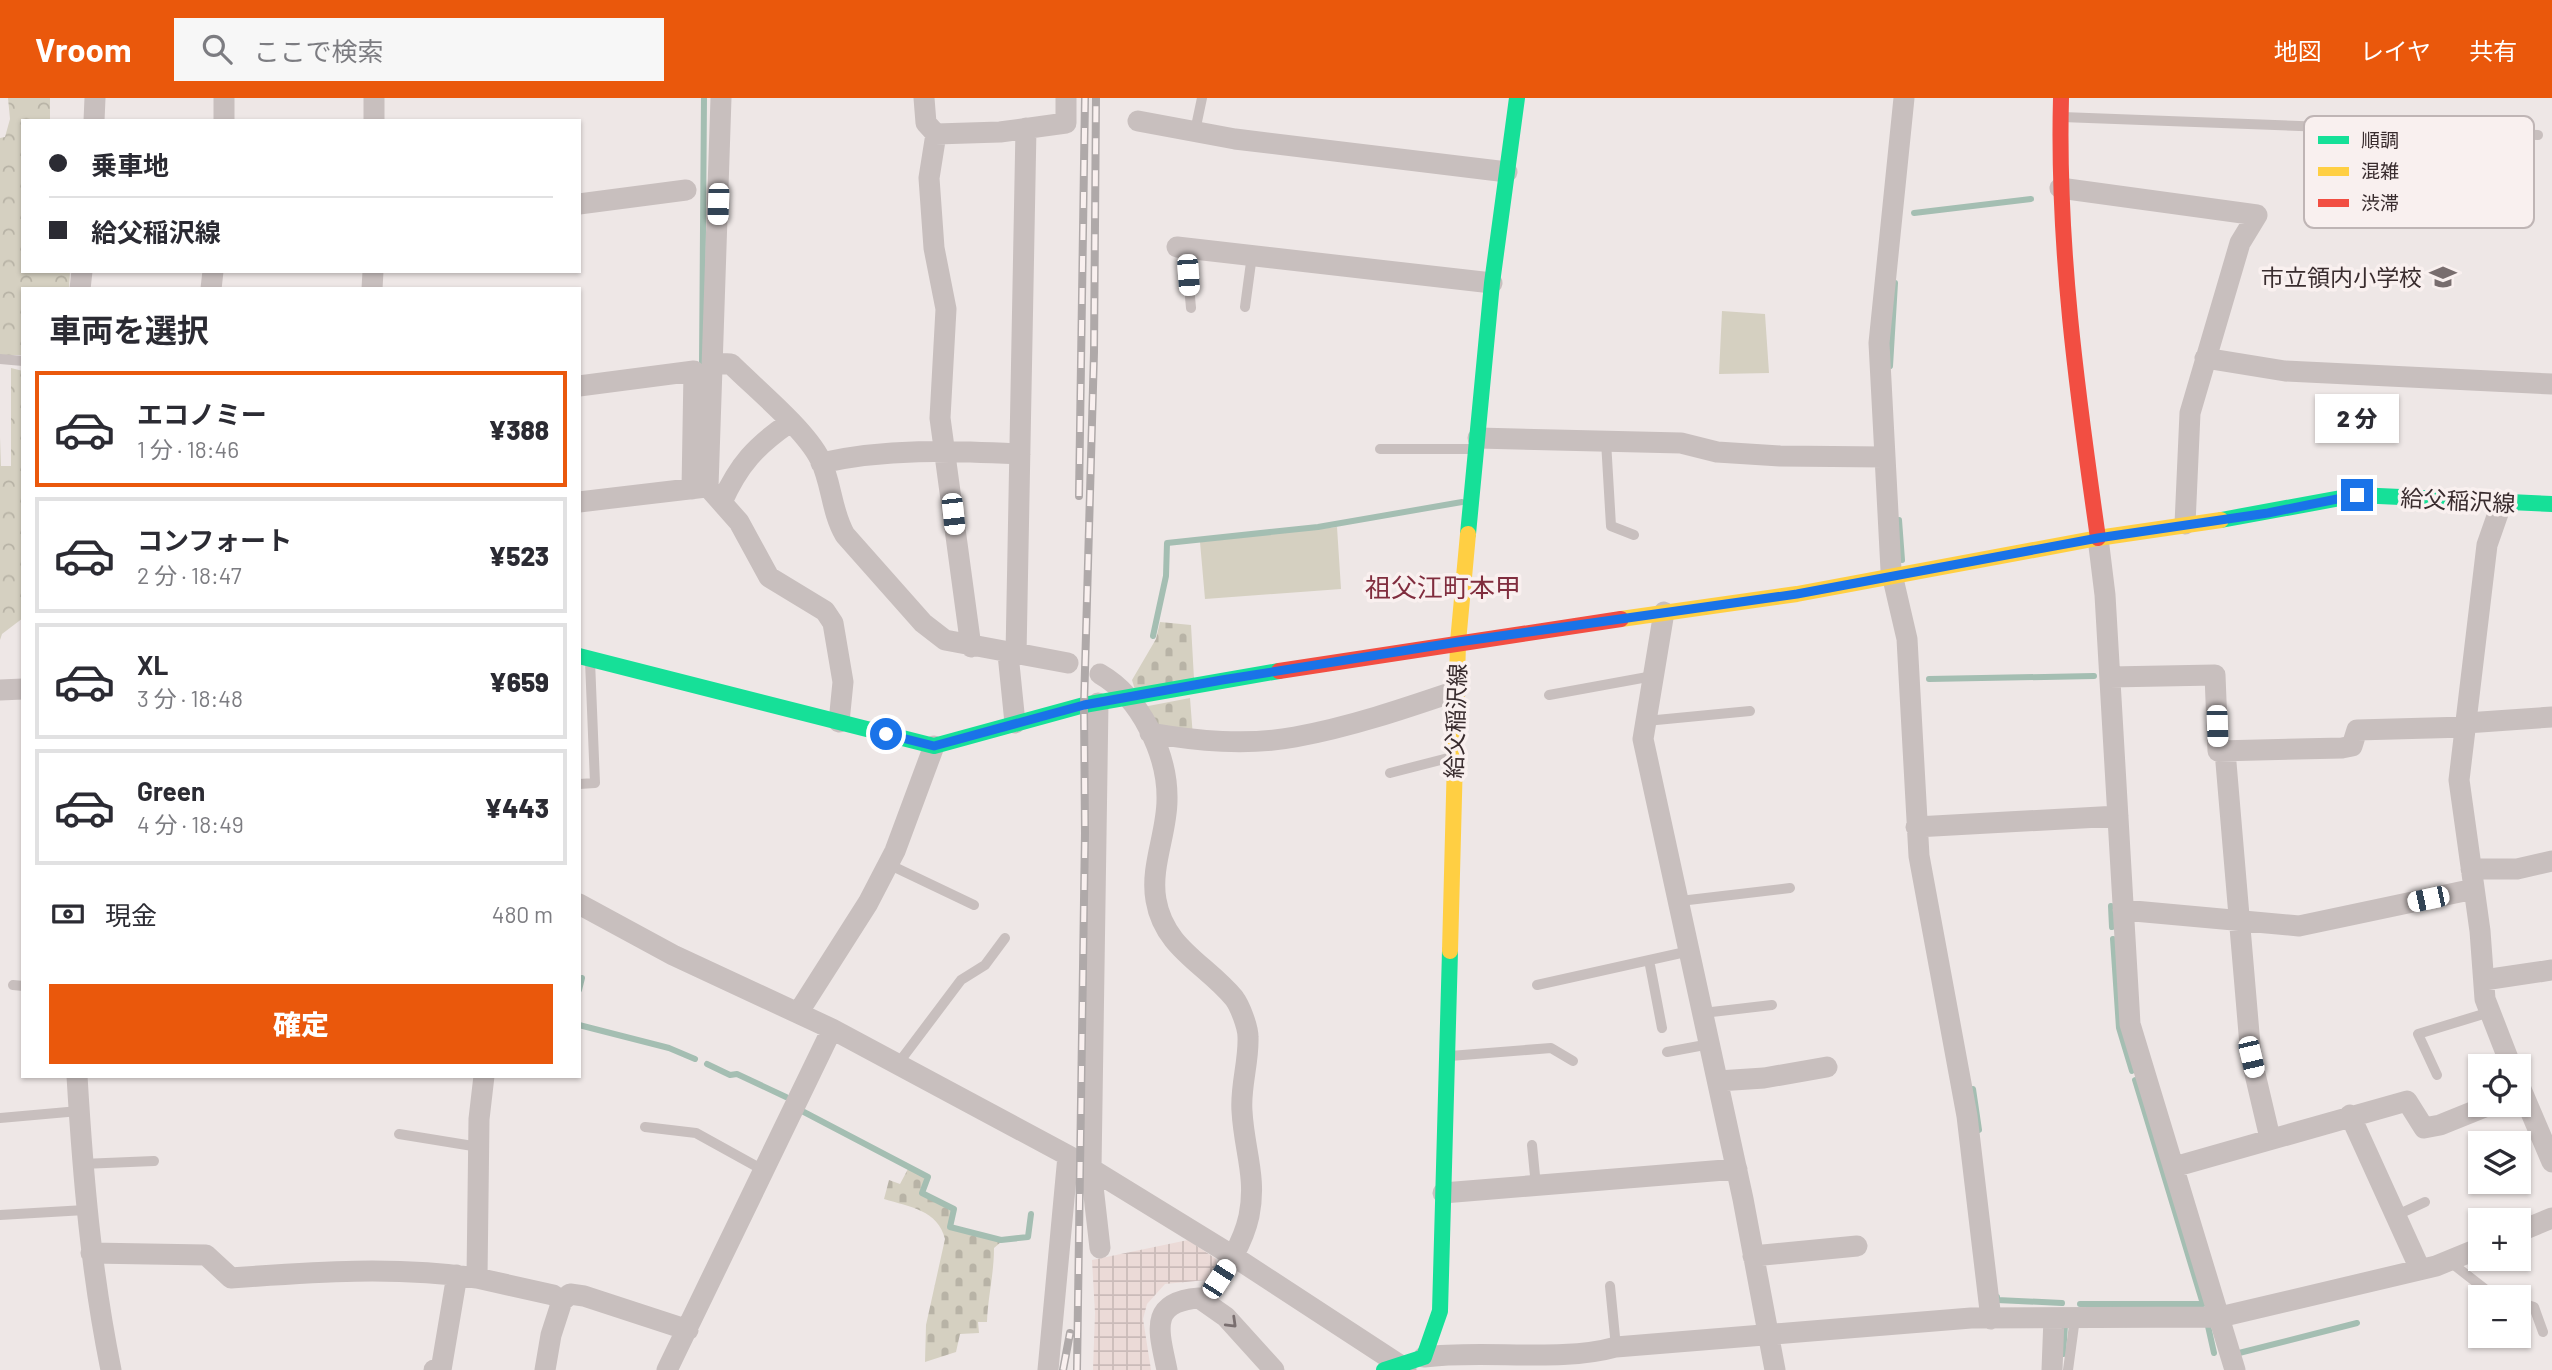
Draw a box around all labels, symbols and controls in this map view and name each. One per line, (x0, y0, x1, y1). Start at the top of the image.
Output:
search box (174, 18, 664, 81)
text: Vroom (35, 29, 132, 69)
icon: search (198, 30, 236, 68)
text: ここで検索 (254, 35, 384, 66)
text: 地図 (2274, 36, 2322, 65)
text: レイヤ (2360, 36, 2431, 65)
text: 共有 (2469, 36, 2517, 65)
legend (2304, 116, 2534, 228)
text: 順調 (2361, 128, 2399, 151)
text: 乗車地 (91, 149, 169, 180)
text: 混雑 (2361, 159, 2399, 182)
car (707, 183, 730, 225)
text: 渋滞 (2361, 191, 2399, 214)
text: 給父稲沢線 (91, 216, 221, 247)
car (1177, 253, 1200, 297)
school or university icon: 市立領内小学校 (2428, 262, 2458, 292)
place label: 市立領内小学校 (2261, 263, 2422, 291)
text: 車両を選択 (49, 310, 209, 348)
callout: 2 分 (2315, 394, 2399, 442)
icon: car (53, 398, 116, 461)
text: エコノミー (137, 398, 267, 429)
text: 2 分 (2337, 404, 2377, 432)
text: ¥388 (488, 414, 549, 445)
text: 1 分 · 18:46 (137, 435, 239, 463)
route end (2341, 479, 2373, 511)
street label: 給父稲沢線 (2400, 483, 2516, 517)
car (941, 492, 966, 536)
icon: car (53, 524, 116, 587)
text: コンフォート (137, 524, 292, 555)
text: ¥523 (488, 540, 549, 571)
text: 2 分 · 18:47 (137, 561, 242, 589)
district label: 祖父江町本甲 (1365, 571, 1521, 602)
text: XL (137, 649, 168, 680)
icon: car (53, 650, 116, 713)
street label: 給父稲沢線 (1439, 663, 1471, 779)
text: ¥659 (489, 666, 549, 697)
text: 3 分 · 18:48 (137, 684, 243, 712)
car (2206, 705, 2229, 747)
route start (870, 718, 902, 750)
text: Green (137, 775, 205, 806)
icon: car (53, 776, 116, 839)
text: ¥443 (484, 792, 549, 823)
text: 4 分 · 18:49 (137, 810, 244, 838)
car (2406, 884, 2451, 914)
icon: cash (49, 895, 87, 933)
text: 現金 (105, 899, 157, 930)
text: 480 m (492, 900, 553, 928)
button: 確定 (49, 984, 553, 1064)
car (2237, 1034, 2266, 1080)
map controls (2468, 1054, 2531, 1348)
button: locate (2468, 1054, 2531, 1117)
button: layers (2468, 1131, 2531, 1194)
button: + (2468, 1208, 2531, 1271)
car (1199, 1256, 1240, 1302)
button: − (2468, 1285, 2531, 1348)
one-way arrow (1224, 1314, 1237, 1327)

